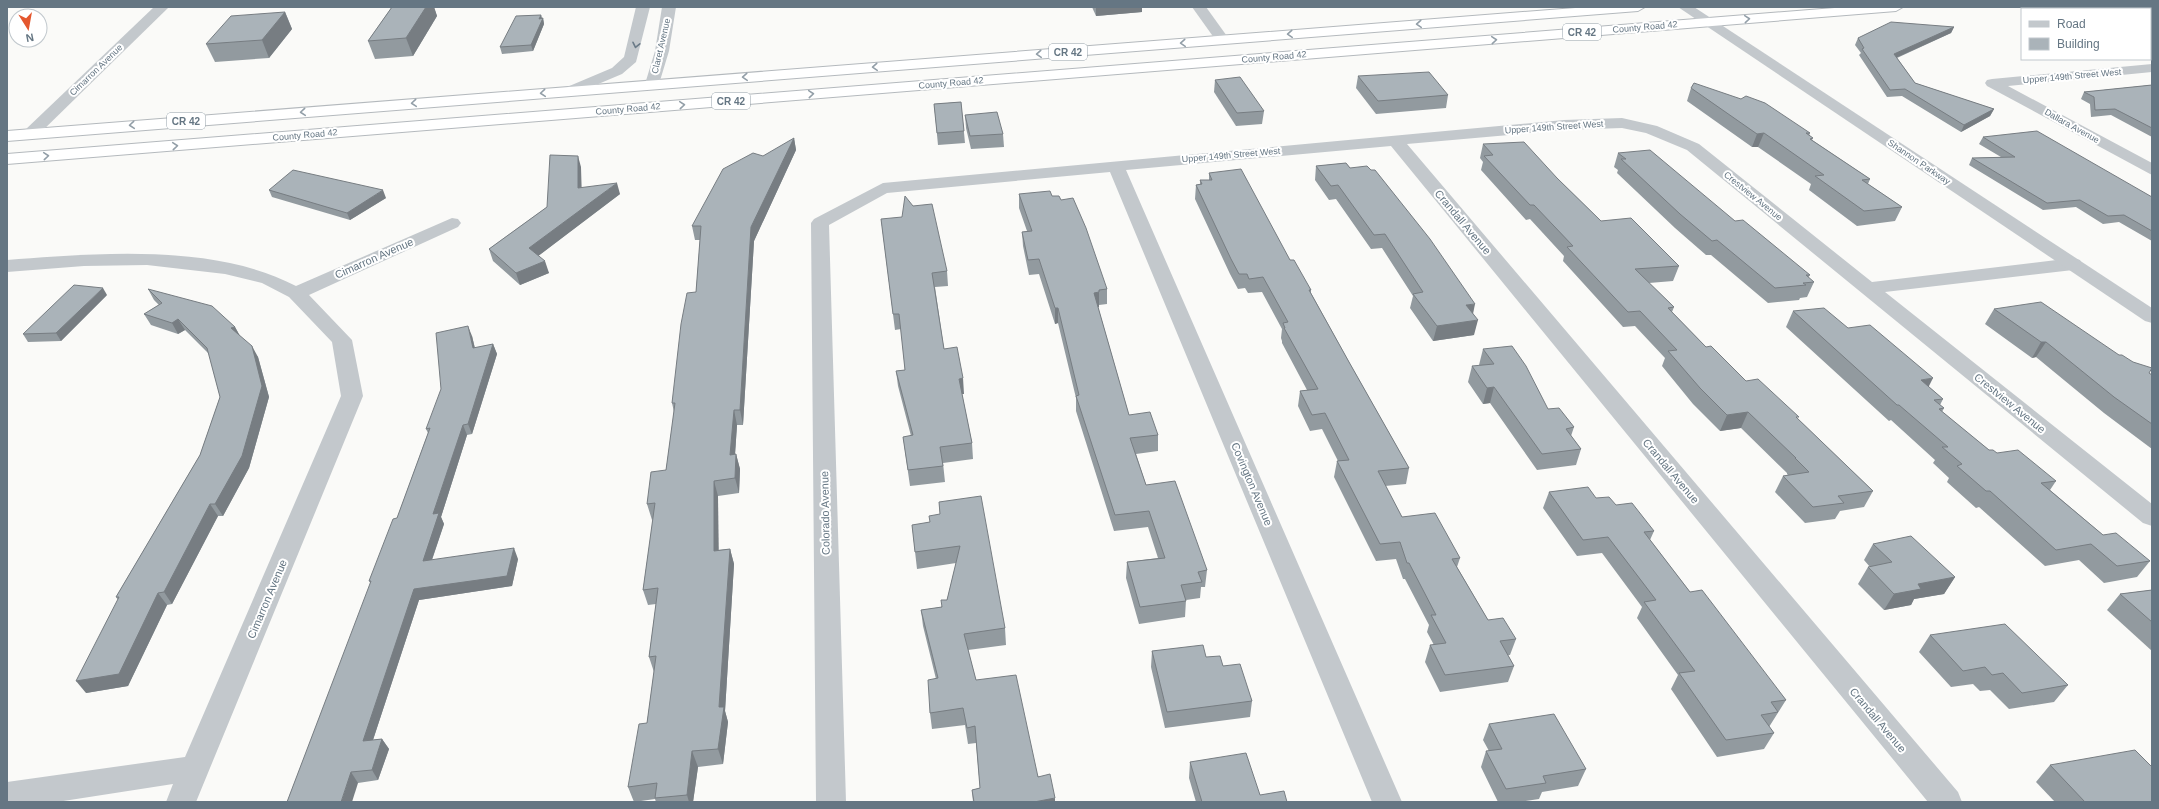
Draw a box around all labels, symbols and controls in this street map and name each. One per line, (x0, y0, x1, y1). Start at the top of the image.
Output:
north arrow (8, 8, 48, 48)
legend (2021, 8, 2151, 60)
one-way arrow (1744, 15, 1750, 24)
street label: Claret Avenue (650, 17, 672, 75)
text: Road (2057, 17, 2086, 31)
one-way arrow (1416, 19, 1422, 28)
street label: County Road 42 (1612, 19, 1678, 35)
road number: CR 42 (1563, 24, 1601, 40)
one-way arrow (1287, 30, 1293, 39)
text: N (25, 31, 35, 44)
one-way arrow (1491, 35, 1497, 44)
text: Building (2057, 37, 2100, 51)
one-way arrow (1180, 38, 1186, 47)
street label: Cimarron Avenue (68, 42, 124, 98)
one-way arrow (632, 42, 640, 48)
road number: CR 42 (1049, 44, 1087, 60)
one-way arrow (1036, 49, 1042, 58)
street label: County Road 42 (1241, 49, 1307, 65)
one-way arrow (872, 62, 878, 71)
street label: Upper 149th Street West (2022, 67, 2122, 85)
one-way arrow (742, 72, 748, 81)
street label: County Road 42 (918, 75, 984, 91)
one-way arrow (540, 88, 546, 97)
one-way arrow (808, 90, 814, 99)
road number: CR 42 (712, 93, 750, 109)
one-way arrow (411, 98, 417, 107)
one-way arrow (679, 100, 685, 109)
street label: County Road 42 (595, 101, 661, 117)
one-way arrow (300, 107, 306, 116)
street label: Dallara Avenue (2043, 107, 2101, 145)
road number: CR 42 (167, 113, 205, 129)
street label: Upper 149th Street West (1504, 119, 1604, 135)
one-way arrow (128, 121, 135, 130)
street label: County Road 42 (272, 127, 338, 143)
street label: Shannon Parkway (1886, 137, 1952, 187)
one-way arrow (172, 141, 178, 150)
street label: Upper 149th Street West (1181, 146, 1281, 164)
one-way arrow (43, 152, 49, 161)
street label: Crestview Avenue (1722, 169, 1784, 223)
street label: Crandall Avenue (1433, 187, 1493, 257)
street label: Cimarron Avenue (333, 235, 415, 281)
street label: Crestview Avenue (1972, 371, 2048, 435)
street label: Crandall Avenue (1641, 436, 1701, 506)
street label: Covington Avenue (1229, 441, 1275, 527)
street label: Colorado Avenue (818, 471, 832, 555)
street label: Cimarron Avenue (245, 558, 289, 640)
street label: Crandall Avenue (1848, 685, 1908, 755)

